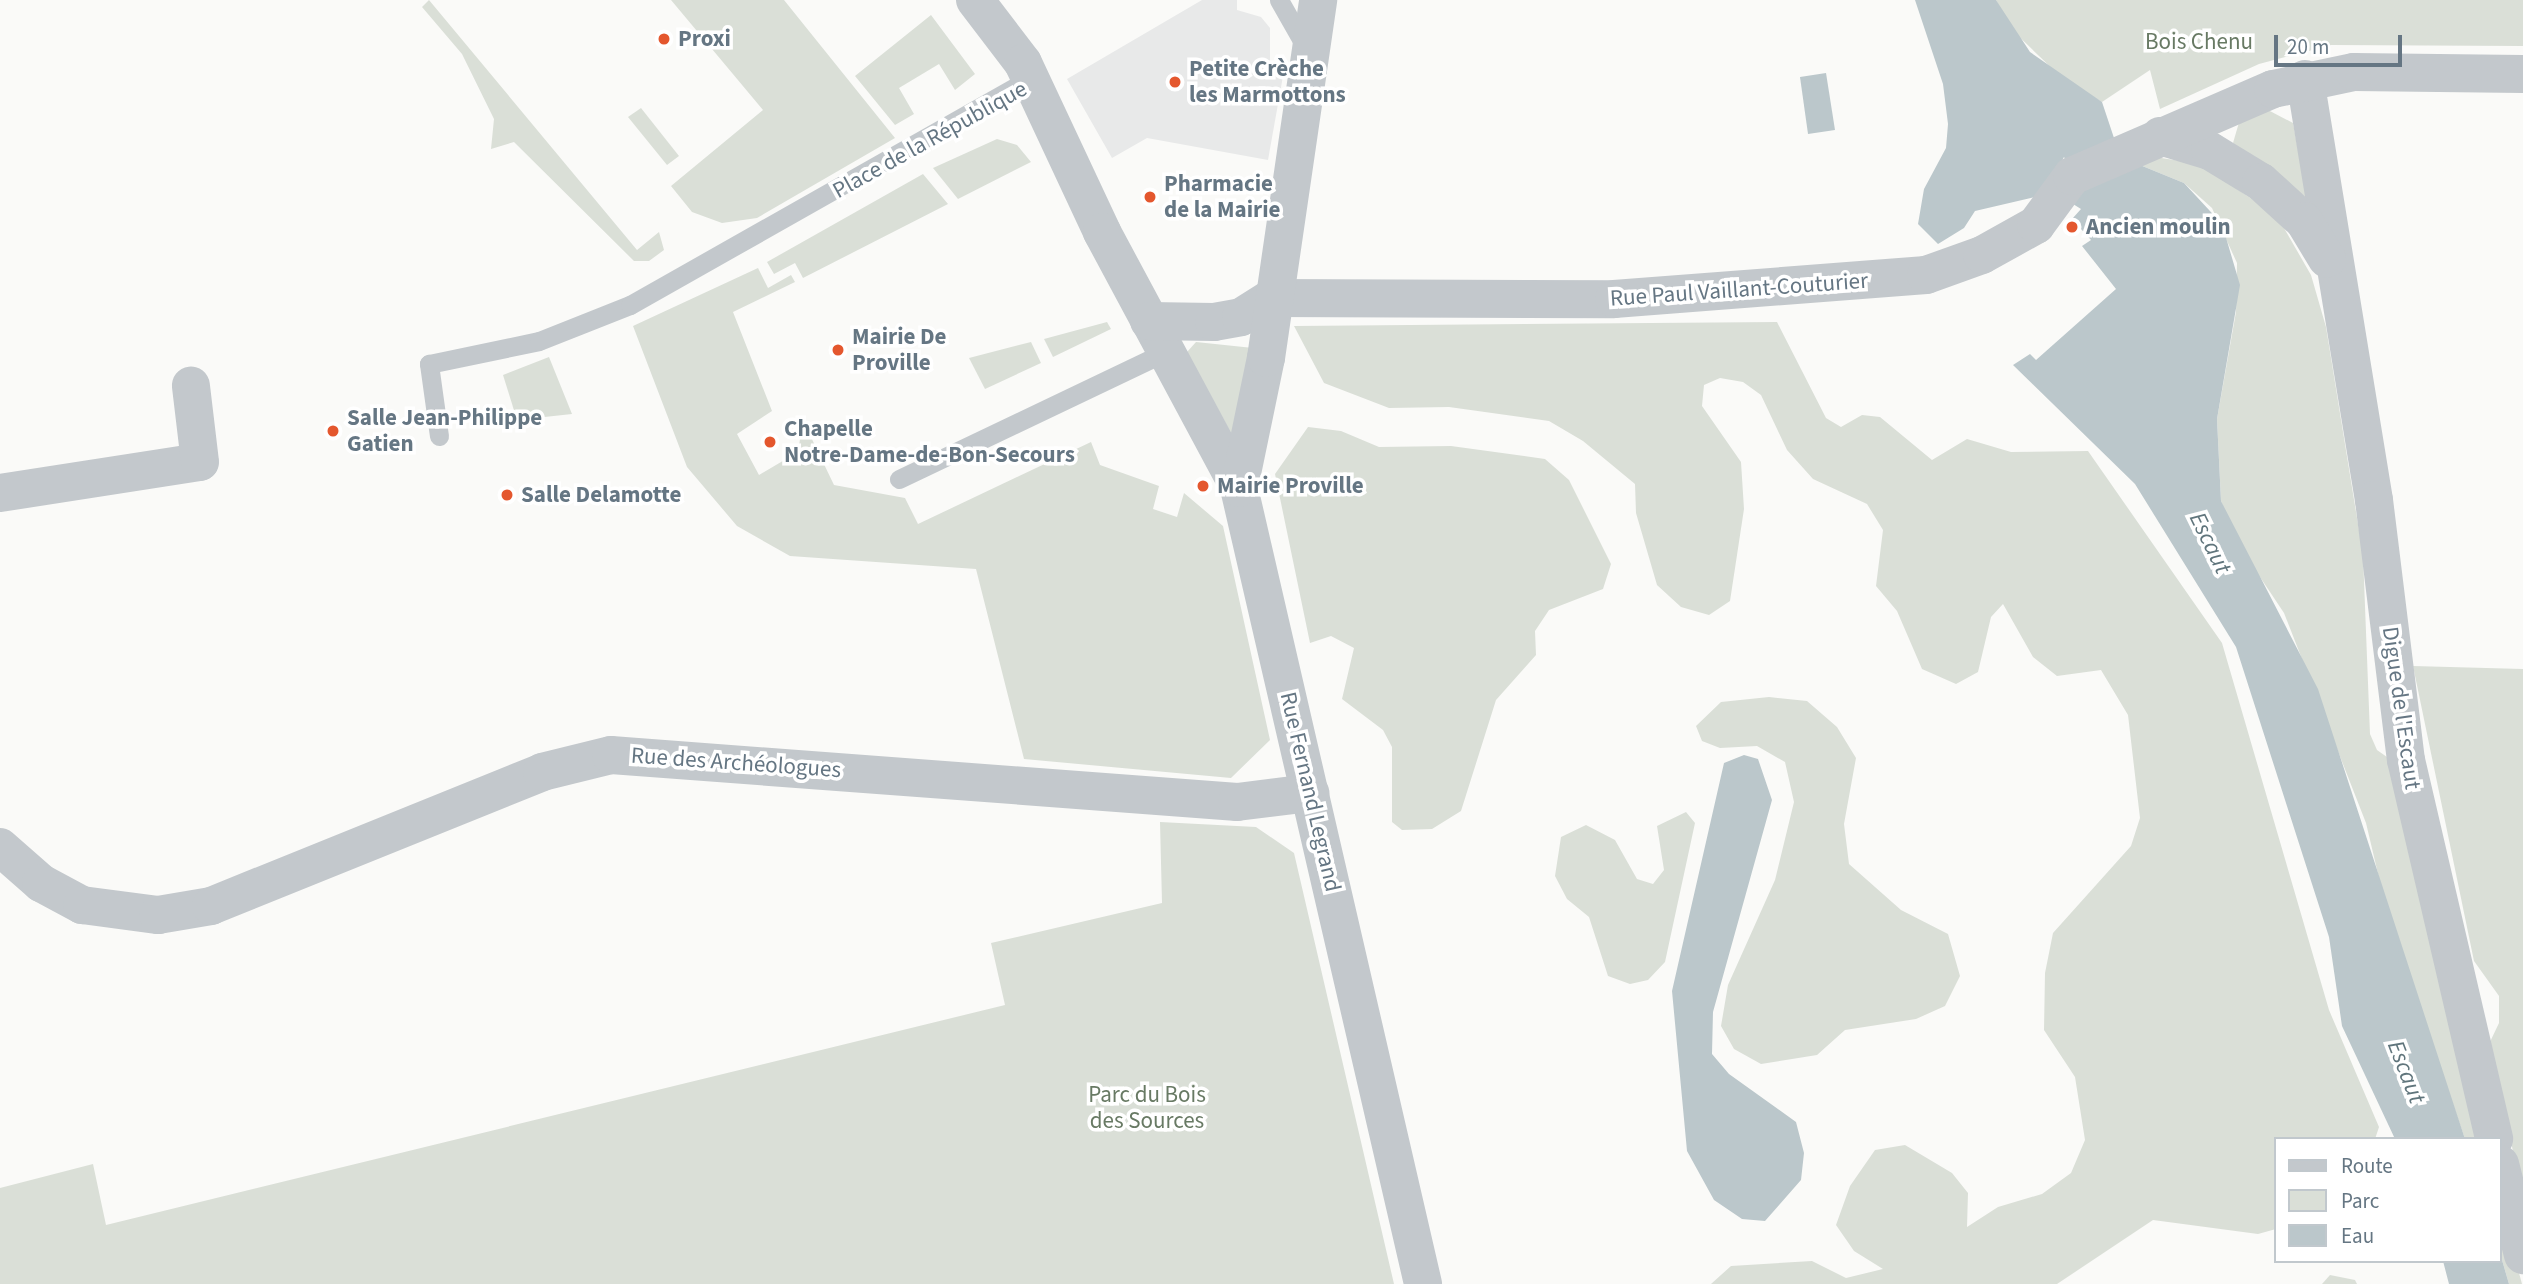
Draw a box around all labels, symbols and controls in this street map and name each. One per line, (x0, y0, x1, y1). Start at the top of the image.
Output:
scale bar (2278, 21, 2406, 65)
place label: Proxi (678, 25, 731, 53)
park label: Bois Chenu (2145, 28, 2253, 56)
marker: Proxi (656, 31, 672, 47)
text: 20 m (2287, 32, 2329, 62)
place label: Petite Crèche les Marmottons (1189, 55, 1346, 109)
marker: Petite Crèche les Marmottons (1167, 74, 1183, 90)
street label: Place de la République (828, 75, 1032, 205)
place label: Pharmacie de la Mairie (1164, 170, 1280, 224)
marker: Pharmacie de la Mairie (1142, 189, 1158, 205)
place label: Ancien moulin (2086, 213, 2231, 241)
marker: Ancien moulin (2064, 219, 2080, 235)
street label: Rue Paul Vaillant-Couturier (1609, 267, 1869, 313)
place label: Mairie De Proville (852, 323, 947, 377)
marker: Mairie De Proville (830, 342, 846, 358)
place label: Salle Jean-Philippe Gatien (347, 404, 542, 458)
place label: Chapelle Notre-Dame-de-Bon-Secours (784, 415, 1075, 469)
marker: Salle Jean-Philippe Gatien (325, 423, 341, 439)
marker: Chapelle Notre-Dame-de-Bon-Secours (762, 434, 778, 450)
place label: Mairie Proville (1217, 472, 1364, 500)
marker: Mairie Proville (1195, 478, 1211, 494)
place label: Salle Delamotte (521, 481, 681, 509)
marker: Salle Delamotte (499, 487, 515, 503)
water label: Escaut (2183, 507, 2237, 579)
street label: Digue de l'Escaut (2376, 625, 2426, 791)
street label: Rue Fernand Legrand (1274, 689, 1346, 895)
street label: Rue des Archéologues (630, 742, 842, 784)
water label: Escaut (2381, 1036, 2431, 1108)
park label: Parc du Bois des Sources (1088, 1081, 1206, 1135)
legend (2274, 1137, 2502, 1263)
text: Route (2341, 1151, 2393, 1181)
text: Parc (2341, 1186, 2379, 1216)
text: Eau (2341, 1221, 2374, 1251)

